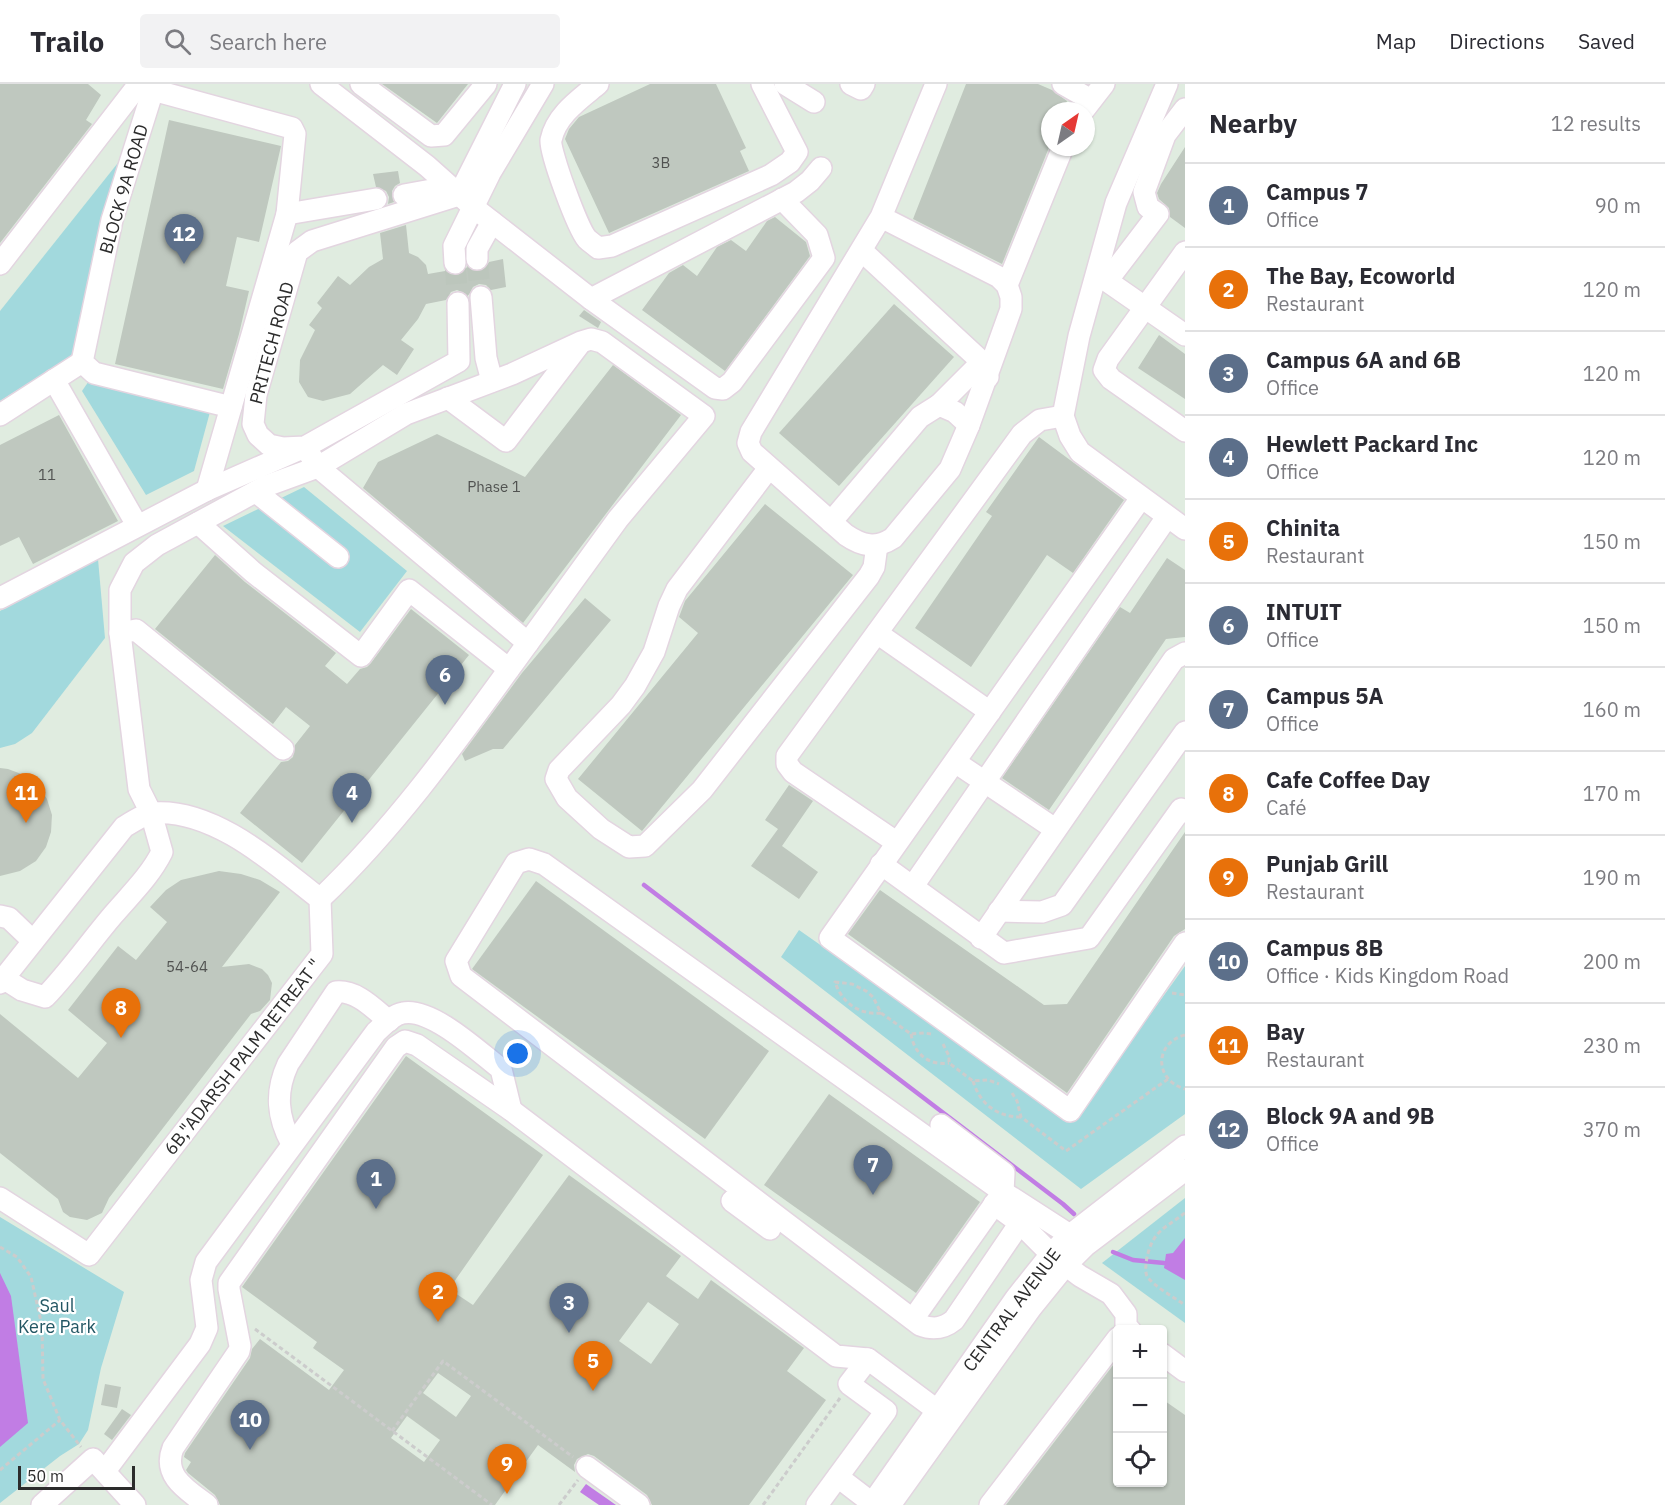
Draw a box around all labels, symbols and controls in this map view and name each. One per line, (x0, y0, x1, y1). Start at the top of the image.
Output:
search box (140, 14, 560, 68)
text: Trailo (30, 23, 104, 60)
icon: search (161, 25, 194, 58)
text: Search here (209, 27, 327, 56)
text: Map (1376, 27, 1416, 55)
text: Directions (1449, 27, 1545, 55)
text: Saved (1578, 27, 1635, 55)
north arrow (1041, 102, 1095, 156)
text: Nearby (1209, 106, 1297, 140)
text: 12 results (1551, 110, 1641, 137)
street label: BLOCK 9A ROAD (94, 121, 153, 256)
house number: 3B (652, 153, 670, 172)
text: Campus 7 (1266, 177, 1368, 206)
text: 1 (1223, 192, 1235, 219)
text: 90 m (1595, 192, 1641, 219)
text: Office (1266, 206, 1319, 233)
pin: 12 (164, 214, 204, 264)
text: The Bay, Ecoworld (1266, 261, 1456, 290)
text: 2 (1223, 276, 1235, 303)
text: 120 m (1583, 276, 1641, 303)
street label: PRITECH ROAD (244, 279, 299, 407)
text: Restaurant (1266, 290, 1364, 317)
text: Campus 6A and 6B (1266, 345, 1461, 374)
text: 3 (1223, 360, 1235, 387)
text: 120 m (1583, 360, 1641, 387)
text: Office (1266, 374, 1319, 401)
text: Hewlett Packard Inc (1266, 429, 1478, 458)
text: 4 (1223, 444, 1235, 471)
text: 120 m (1583, 444, 1641, 471)
text: Office (1266, 458, 1319, 485)
house number: 11 (38, 465, 56, 484)
house number: Phase 1 (467, 477, 521, 496)
text: Chinita (1266, 513, 1340, 542)
text: 5 (1223, 528, 1235, 555)
text: 150 m (1583, 528, 1641, 555)
text: Restaurant (1266, 542, 1364, 569)
text: INTUIT (1266, 597, 1342, 626)
text: 6 (1223, 612, 1235, 639)
text: 150 m (1583, 612, 1641, 639)
text: Office (1266, 626, 1319, 653)
pin: 6 (426, 656, 464, 705)
text: Campus 5A (1266, 681, 1384, 710)
text: 7 (1223, 696, 1235, 723)
text: 160 m (1583, 696, 1641, 723)
text: Office (1266, 710, 1319, 737)
text: Cafe Coffee Day (1266, 765, 1430, 794)
pin: 11 (6, 774, 46, 823)
pin: 4 (332, 774, 372, 823)
text: 8 (1223, 780, 1235, 807)
text: 170 m (1583, 780, 1641, 807)
text: Café (1266, 794, 1306, 821)
text: Punjab Grill (1266, 849, 1388, 878)
text: 9 (1223, 864, 1235, 891)
text: 190 m (1583, 864, 1641, 891)
text: Restaurant (1266, 878, 1364, 905)
text: Campus 8B (1266, 933, 1383, 962)
text: 10 (1217, 948, 1241, 975)
text: 200 m (1583, 948, 1641, 975)
street label: 6B,"ADARSH PALM RETREAT " (159, 954, 326, 1159)
house number: 54-64 (166, 957, 208, 976)
text: Office · Kids Kingdom Road (1266, 962, 1509, 989)
pin: 8 (102, 988, 140, 1038)
text: Bay (1266, 1017, 1305, 1046)
text: 11 (1217, 1032, 1241, 1059)
text: 230 m (1583, 1032, 1641, 1059)
your location (503, 1039, 532, 1068)
text: Restaurant (1266, 1046, 1364, 1073)
text: Block 9A and 9B (1266, 1101, 1435, 1130)
text: 12 (1217, 1116, 1241, 1143)
text: 370 m (1583, 1116, 1641, 1143)
text: Office (1266, 1130, 1319, 1157)
pin: 7 (854, 1146, 892, 1195)
pin: 1 (356, 1160, 395, 1209)
street label: CENTRAL AVENUE (958, 1243, 1066, 1376)
pin: 2 (418, 1272, 458, 1322)
pin: 3 (550, 1284, 588, 1333)
park label: Saul Kere Park (18, 1294, 96, 1338)
map controls (1113, 1325, 1167, 1487)
button: + (1113, 1325, 1167, 1379)
pin: 5 (574, 1342, 612, 1391)
button: − (1113, 1379, 1167, 1433)
pin: 10 (230, 1400, 270, 1450)
button: locate (1113, 1433, 1167, 1487)
pin: 9 (488, 1444, 526, 1494)
scale bar (18, 1463, 135, 1490)
text: 50 m (27, 1466, 64, 1486)

